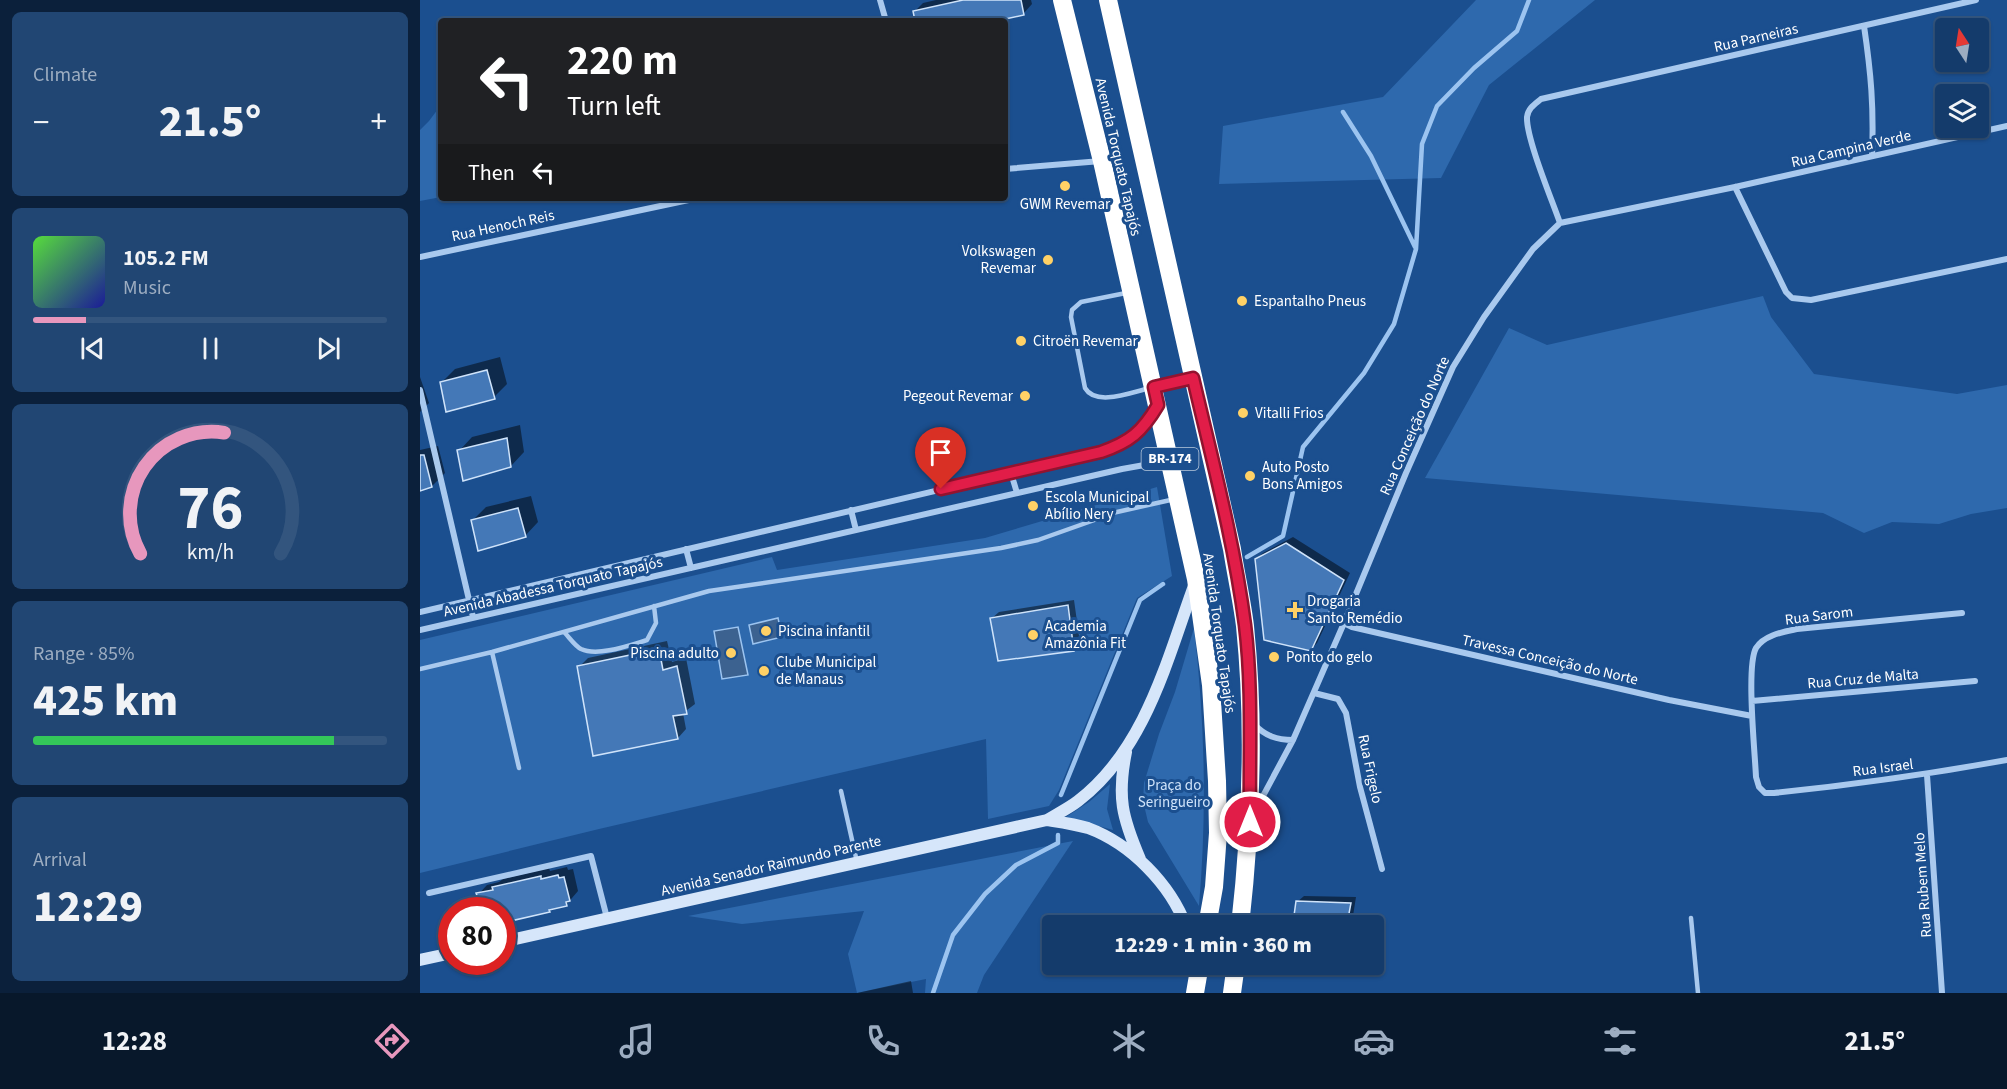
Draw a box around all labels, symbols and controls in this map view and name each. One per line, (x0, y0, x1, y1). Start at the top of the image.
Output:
street label: Rua Parneiras (1712, 18, 1800, 58)
north arrow (1935, 18, 1989, 72)
map controls (1935, 18, 1989, 138)
text: 220 m (567, 31, 678, 91)
icon: left (468, 42, 546, 120)
text: Climate (33, 61, 97, 89)
street label: Avenida Torquato Tapajós (1090, 76, 1146, 238)
button: layers (1935, 84, 1989, 138)
text: Turn left (567, 87, 661, 126)
text: 21.5° (159, 90, 261, 154)
text: − (33, 99, 49, 146)
text: + (371, 99, 387, 146)
street label: Rua Campina Verde (1789, 125, 1913, 173)
icon: left (527, 156, 560, 189)
text: Then (468, 157, 515, 189)
marker: GWM Revemar (1058, 179, 1072, 193)
place label: GWM Revemar (1020, 194, 1111, 215)
street label: Rua Henoch Reis (450, 205, 556, 247)
place label: Volkswagen Revemar (962, 241, 1037, 279)
text: 105.2 FM (123, 242, 209, 274)
marker: Volkswagen Revemar (1041, 253, 1055, 267)
text: Music (123, 274, 171, 302)
place label: Espantalho Pneus (1254, 291, 1366, 312)
marker: Espantalho Pneus (1235, 294, 1249, 308)
place label: Citroën Revemar (1033, 331, 1138, 352)
icon: previous (76, 332, 109, 365)
icon: pause (194, 332, 227, 365)
icon: next (312, 332, 345, 365)
marker: Citroën Revemar (1014, 334, 1028, 348)
street label: Rua Conceição do Norte (1375, 353, 1455, 499)
place label: Pegeout Revemar (903, 386, 1014, 407)
marker: Pegeout Revemar (1018, 389, 1032, 403)
place label: Vitalli Frios (1255, 403, 1323, 424)
marker: Vitalli Frios (1236, 406, 1250, 420)
pin (915, 427, 966, 489)
icon: arrive (924, 436, 957, 469)
road number: BR-174 (1142, 448, 1198, 470)
place label: Auto Posto Bons Amigos (1262, 457, 1342, 495)
text: 76 (177, 464, 243, 553)
marker: Auto Posto Bons Amigos (1243, 469, 1257, 483)
place label: Escola Municipal Abílio Nery (1045, 487, 1149, 525)
marker: Escola Municipal Abílio Nery (1026, 499, 1040, 513)
text: km/h (186, 537, 234, 568)
street label: Avenida Abadessa Torquato Tapajós (441, 552, 665, 622)
street label: Avenida Torquato Tapajós (1197, 552, 1241, 714)
place label: Drogaria Santo Remédio (1307, 591, 1403, 629)
street label: Rua Sarom (1784, 601, 1854, 631)
marker: Drogaria Santo Remédio (1288, 603, 1302, 617)
place label: Academia Amazônia Fit (1045, 616, 1126, 654)
place label: Piscina infantil (778, 621, 870, 642)
marker: Piscina infantil (759, 624, 773, 638)
marker: Academia Amazônia Fit (1026, 628, 1040, 642)
street label: Travessa Conceição do Norte (1460, 630, 1640, 690)
text: Range · 85% (33, 640, 134, 668)
place label: Piscina adulto (630, 643, 719, 664)
marker: Piscina adulto (724, 646, 738, 660)
place label: Ponto do gelo (1286, 647, 1373, 668)
marker: Ponto do gelo (1267, 650, 1281, 664)
place label: Clube Municipal de Manaus (776, 652, 876, 690)
marker: Clube Municipal de Manaus (757, 664, 771, 678)
street label: Rua Cruz de Malta (1806, 664, 1920, 694)
text: 425 km (33, 669, 178, 733)
street label: Rua Frigelo (1352, 733, 1388, 805)
street label: Rua Israel (1851, 754, 1915, 782)
park label: Praça do Seringueiro (1138, 775, 1210, 813)
position arrow (1218, 790, 1282, 854)
street label: Avenida Senador Raimundo Parente (659, 830, 883, 902)
street label: Rua Rubem Melo (1909, 832, 1937, 938)
text: Arrival (33, 846, 87, 874)
text: 12:29 (33, 875, 143, 939)
speed limit sign: 80 (438, 897, 516, 975)
text: 12:29 · 1 min · 360 m (1114, 929, 1312, 961)
icon: directions (371, 1020, 413, 1062)
icon: music (616, 1020, 658, 1062)
icon: phone (862, 1020, 904, 1062)
icon: climate (1108, 1020, 1150, 1062)
icon: car (1353, 1020, 1395, 1062)
icon: filters (1599, 1020, 1641, 1062)
text: 12:28 (102, 1022, 167, 1061)
text: 21.5° (1844, 1022, 1905, 1061)

